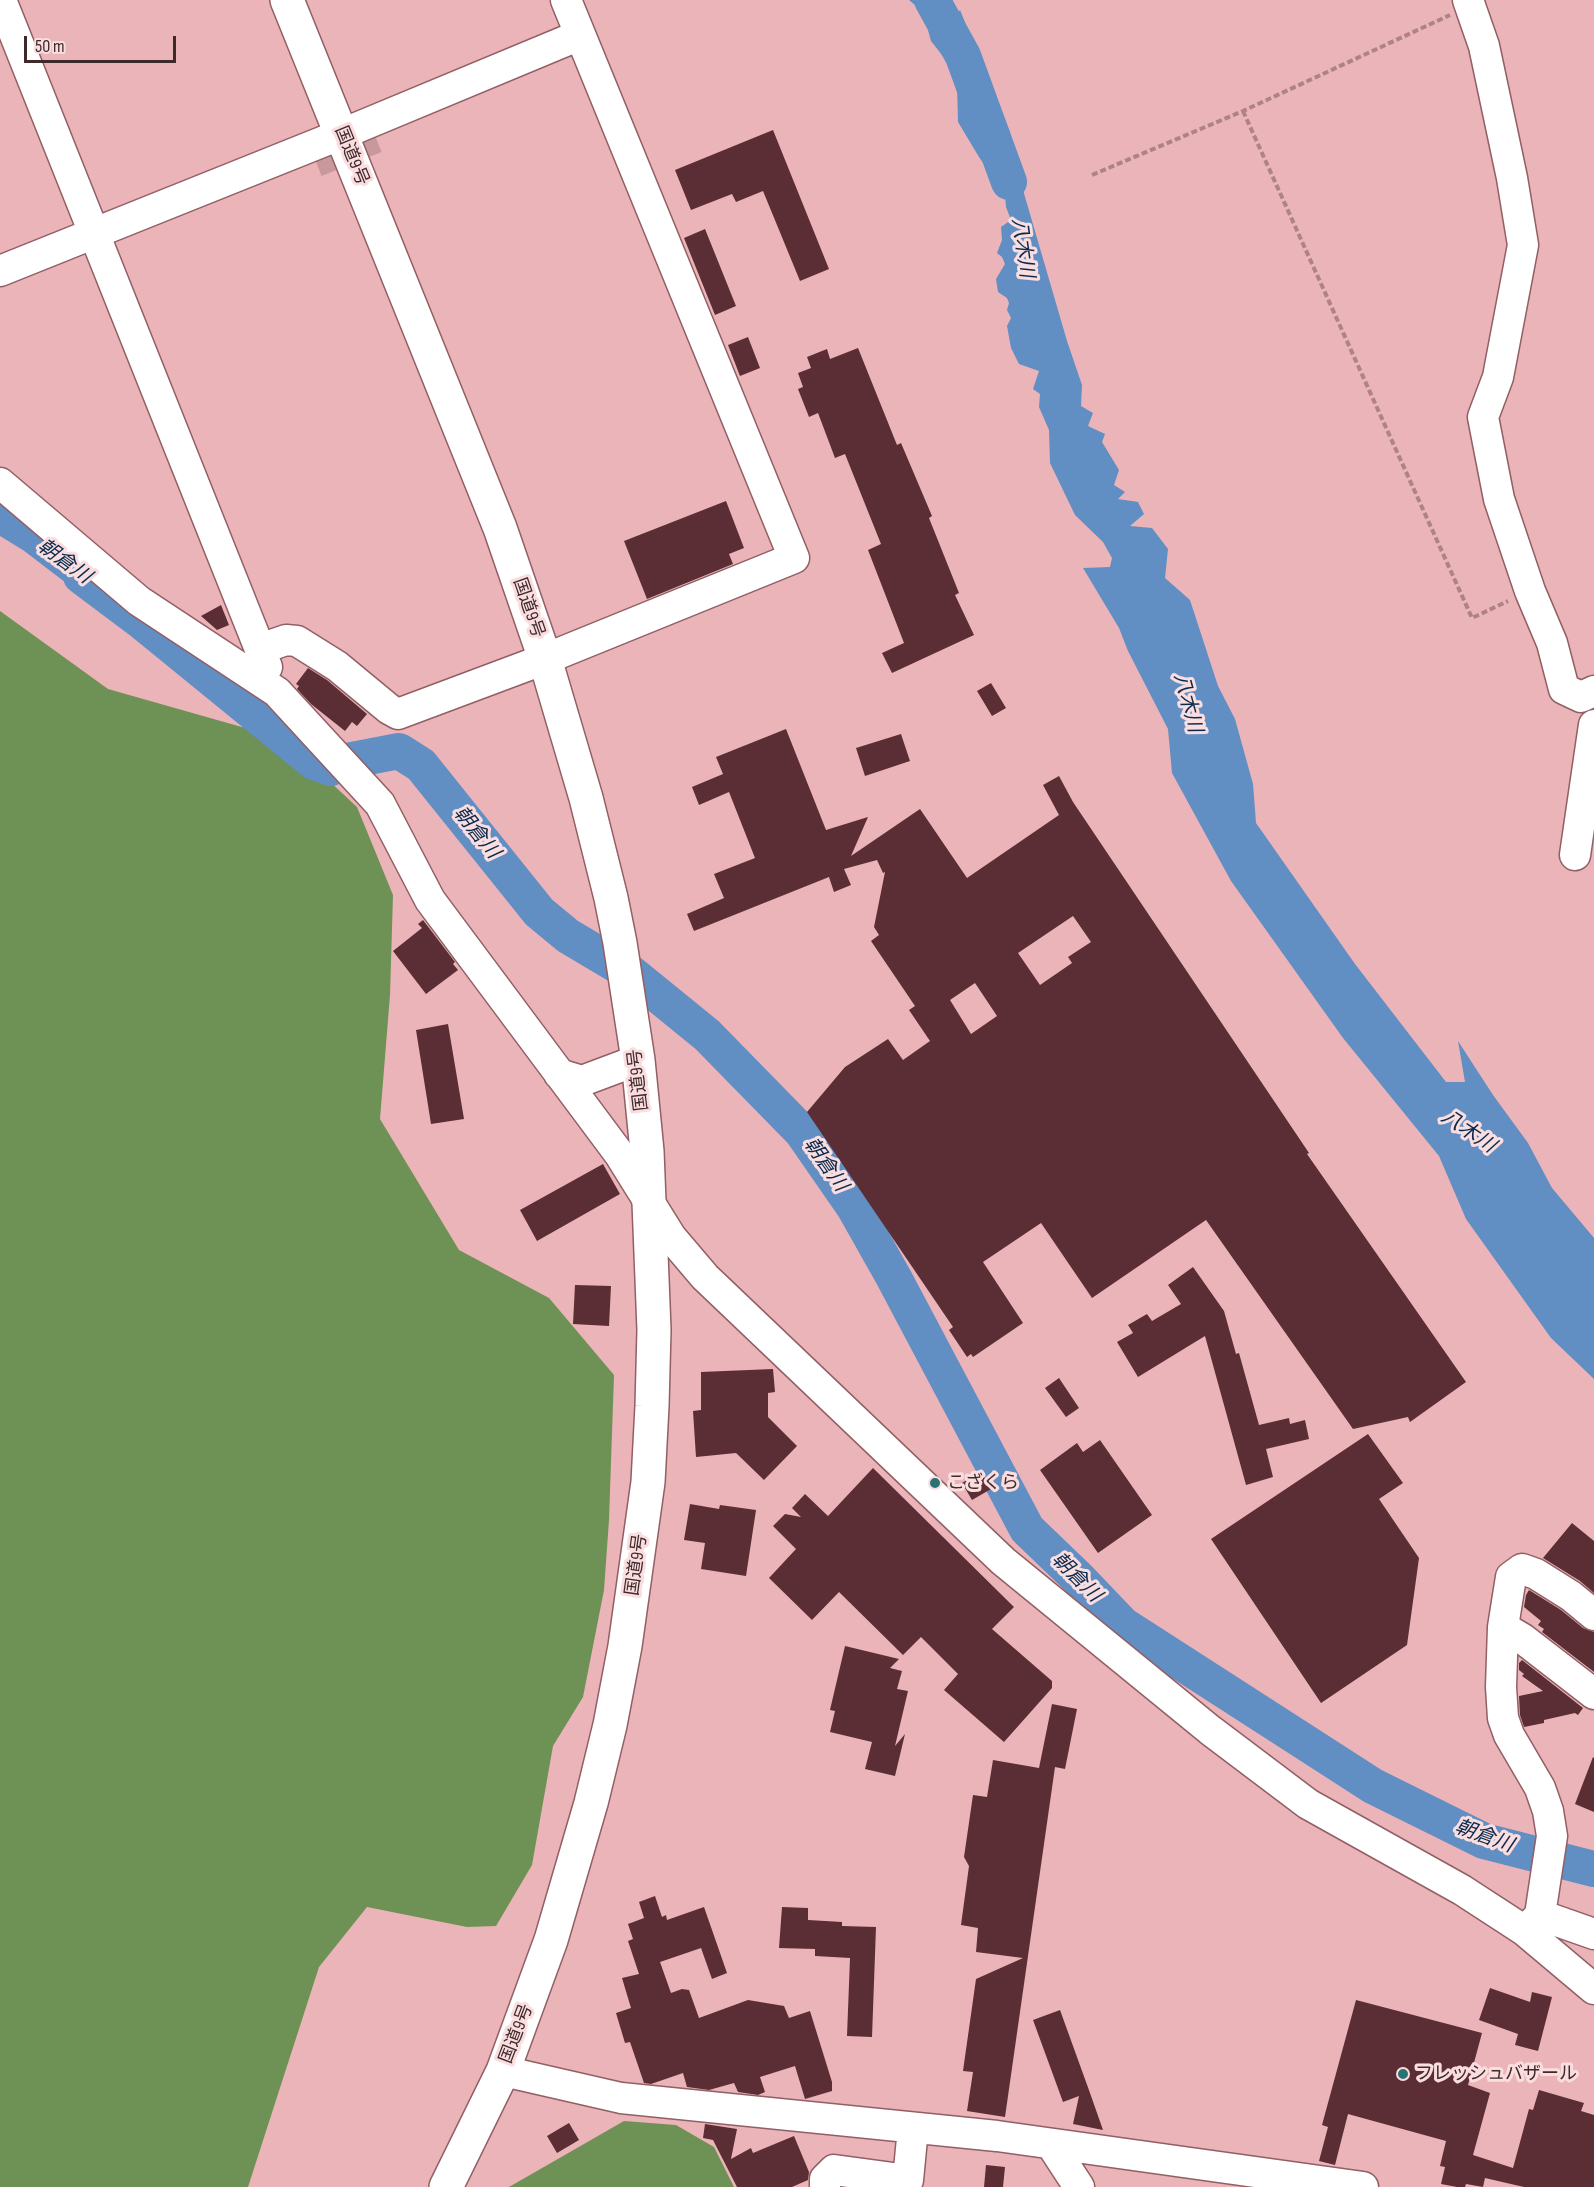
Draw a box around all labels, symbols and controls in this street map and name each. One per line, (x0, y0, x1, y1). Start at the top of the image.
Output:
scale bar (27, 24, 178, 62)
text: 50 m (35, 36, 65, 57)
street label: 国道9号 (329, 123, 373, 189)
water label: 八木川 (1006, 217, 1038, 279)
water label: 朝倉川 (33, 535, 95, 589)
street label: 国道9号 (508, 575, 548, 641)
water label: 八木川 (1168, 671, 1206, 735)
water label: 朝倉川 (448, 802, 504, 864)
street label: 国道9号 (625, 1048, 653, 1112)
water label: 八木川 (1436, 1105, 1500, 1159)
water label: 朝倉川 (798, 1134, 852, 1196)
place label: こざくら (947, 1472, 1019, 1494)
marker: こざくら (928, 1476, 942, 1490)
street label: 国道9号 (622, 1533, 652, 1597)
water label: 朝倉川 (1046, 1548, 1106, 1608)
water label: 朝倉川 (1452, 1815, 1516, 1859)
street label: 国道9号 (496, 2001, 538, 2067)
place label: フレッシュバザール (1415, 2063, 1577, 2085)
marker: フレッシュバザール (1396, 2067, 1410, 2081)

